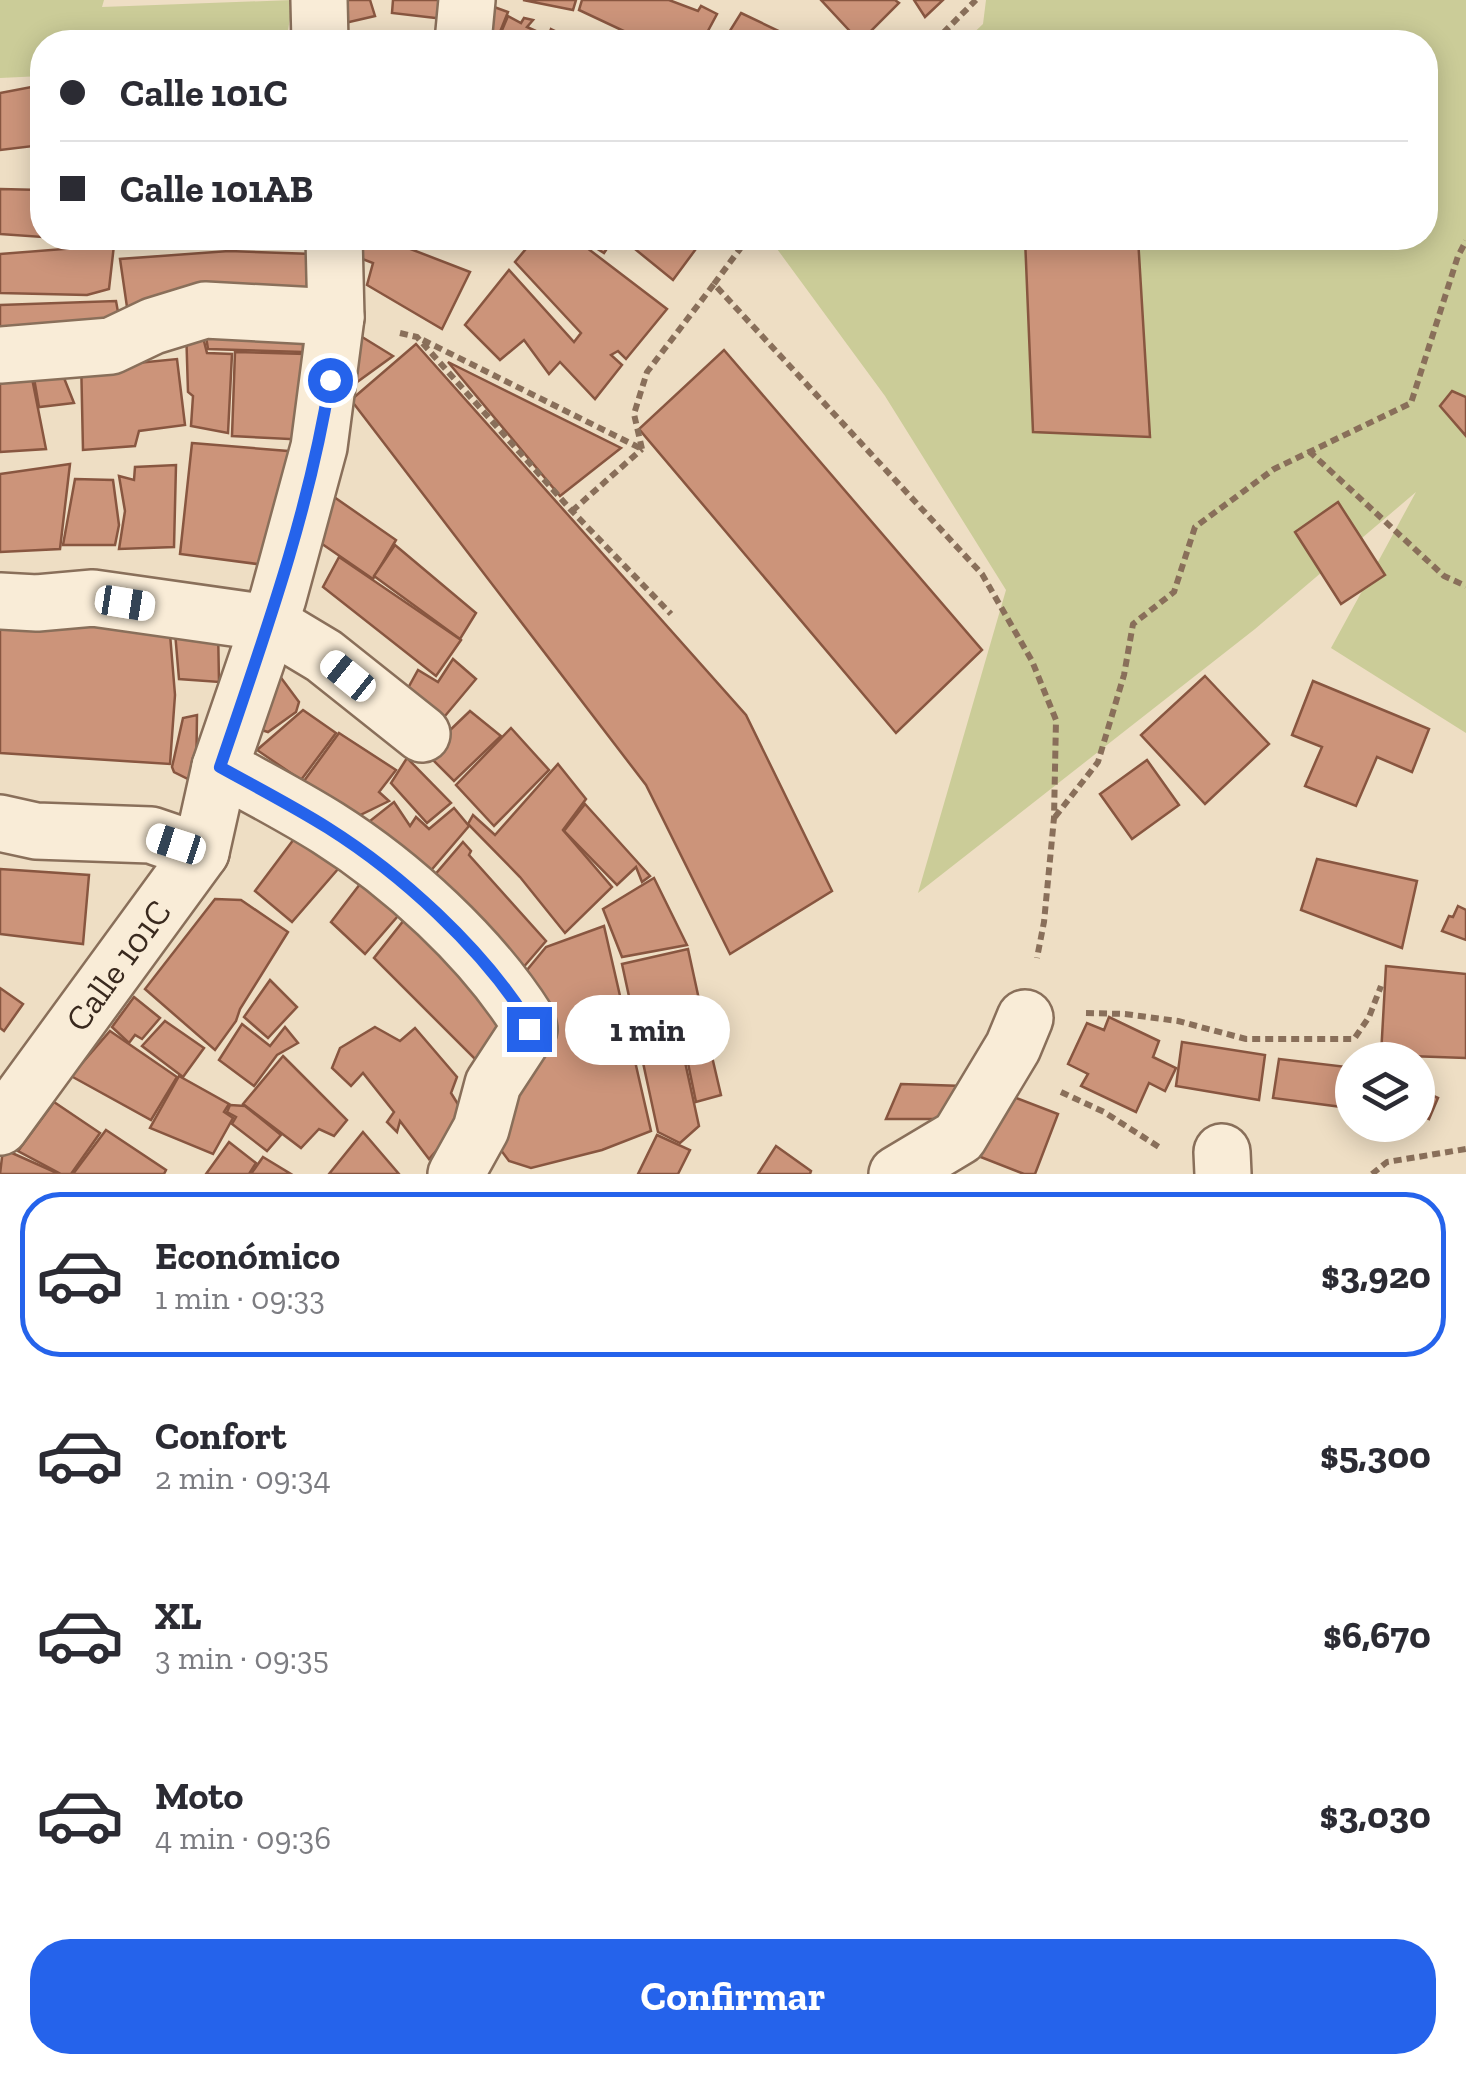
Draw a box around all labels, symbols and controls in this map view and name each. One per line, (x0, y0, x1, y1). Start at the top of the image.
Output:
text: Calle 101C (120, 70, 288, 116)
text: Calle 101AB (120, 166, 313, 212)
route start (308, 358, 353, 403)
car (93, 583, 157, 623)
car (315, 645, 381, 707)
car (143, 820, 209, 868)
street label: Calle 101C (56, 892, 180, 1039)
callout: 1 min (564, 994, 729, 1064)
route end (507, 1007, 552, 1052)
text: 1 min (610, 1011, 685, 1049)
map controls (1335, 1042, 1435, 1142)
button: layers (1335, 1042, 1435, 1142)
icon: car (35, 1230, 125, 1320)
text: Económico (155, 1233, 340, 1279)
text: $3,920 (1321, 1252, 1431, 1298)
text: 1 min · 09:33 (155, 1279, 325, 1317)
icon: car (35, 1410, 125, 1500)
text: Confort (155, 1413, 286, 1459)
text: $5,300 (1320, 1432, 1431, 1478)
text: 2 min · 09:34 (155, 1459, 331, 1497)
icon: car (35, 1590, 125, 1680)
text: XL (155, 1593, 202, 1639)
text: $6,670 (1323, 1612, 1431, 1658)
text: 3 min · 09:35 (155, 1639, 329, 1677)
icon: car (35, 1770, 125, 1860)
text: Moto (155, 1773, 243, 1819)
text: $3,030 (1320, 1792, 1431, 1838)
text: 4 min · 09:36 (155, 1819, 331, 1857)
button: Confirmar (30, 1939, 1436, 2054)

